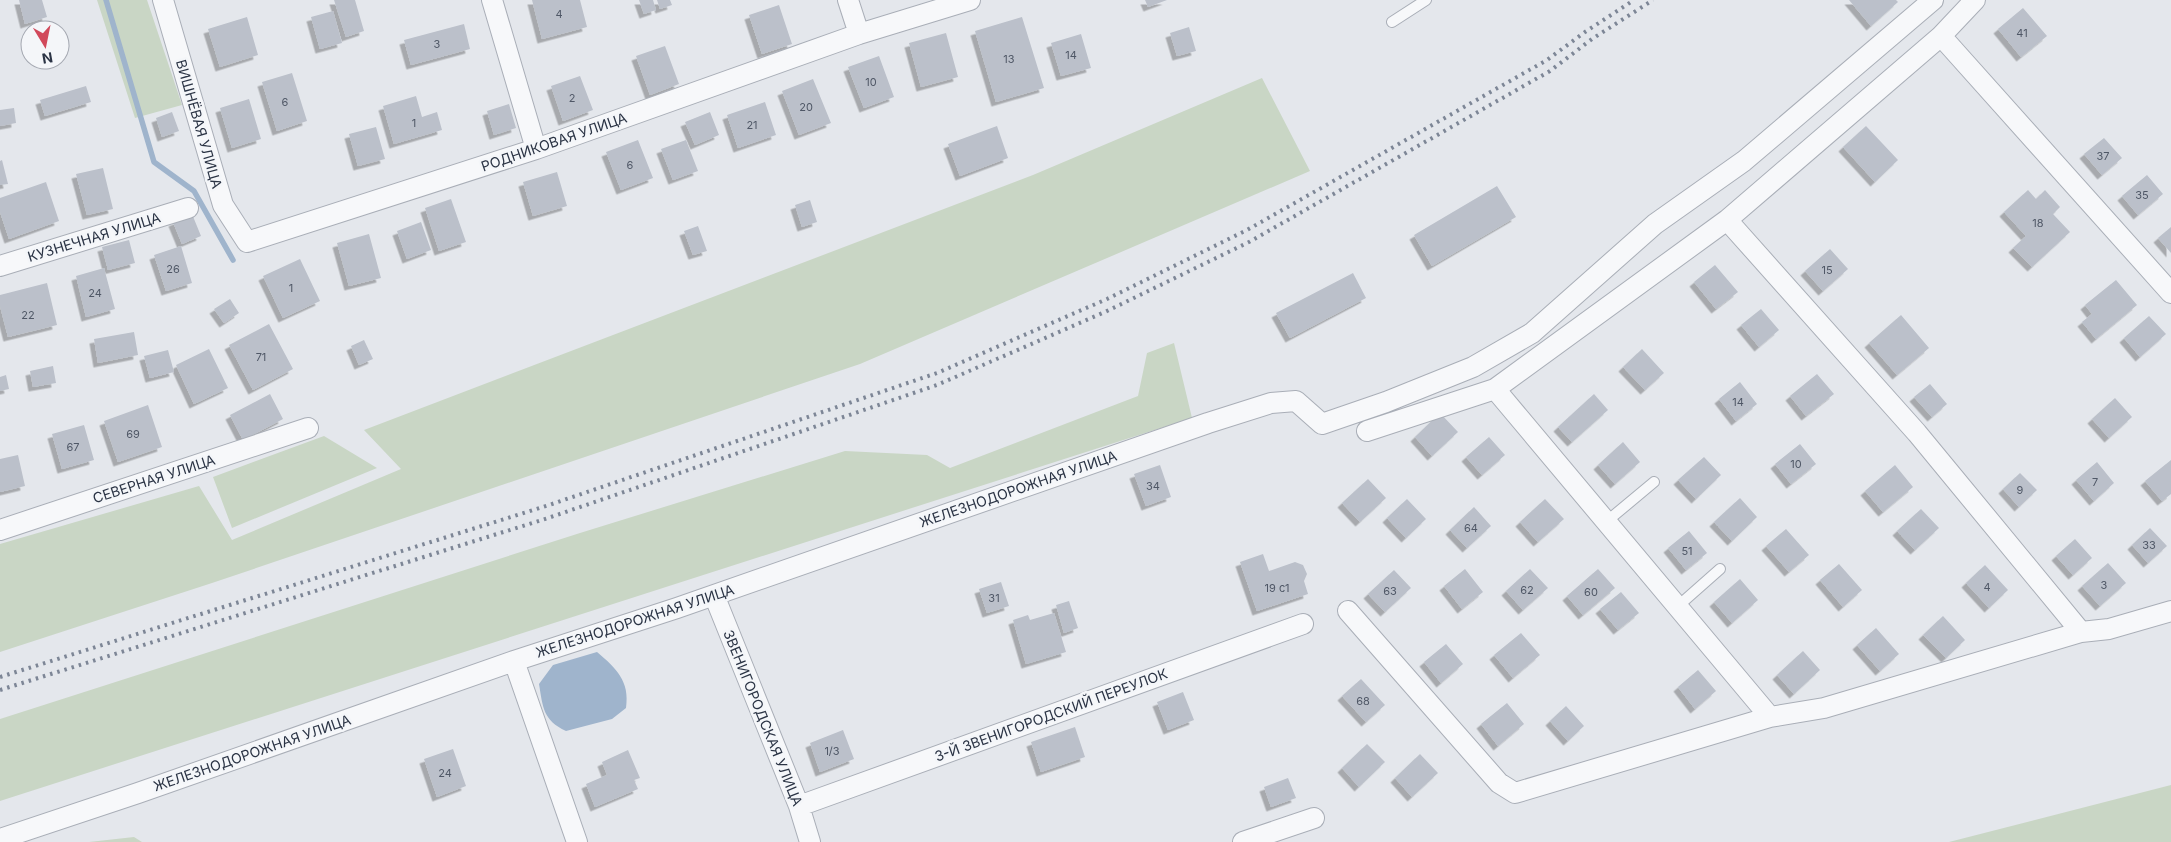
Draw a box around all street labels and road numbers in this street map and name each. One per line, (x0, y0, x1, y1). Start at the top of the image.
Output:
street label: ВИШНЁВАЯ УЛИЦА (173, 57, 226, 191)
street label: РОДНИКОВАЯ УЛИЦА (479, 108, 629, 174)
street label: КУЗНЕЧНАЯ УЛИЦА (25, 208, 163, 265)
street label: ЖЕЛЕЗНОДОРОЖНАЯ УЛИЦА (917, 447, 1119, 530)
street label: СЕВЕРНАЯ УЛИЦА (90, 451, 218, 506)
street label: ЖЕЛЕЗНОДОРОЖНАЯ УЛИЦА (533, 580, 737, 661)
street label: ЗВЕНИГОРОДСКАЯ УЛИЦА (720, 627, 807, 809)
street label: 3-Й ЗВЕНИГОРОДСКИЙ ПЕРЕУЛОК (932, 663, 1170, 765)
street label: ЖЕЛЕЗНОДОРОЖНАЯ УЛИЦА (151, 711, 353, 794)

